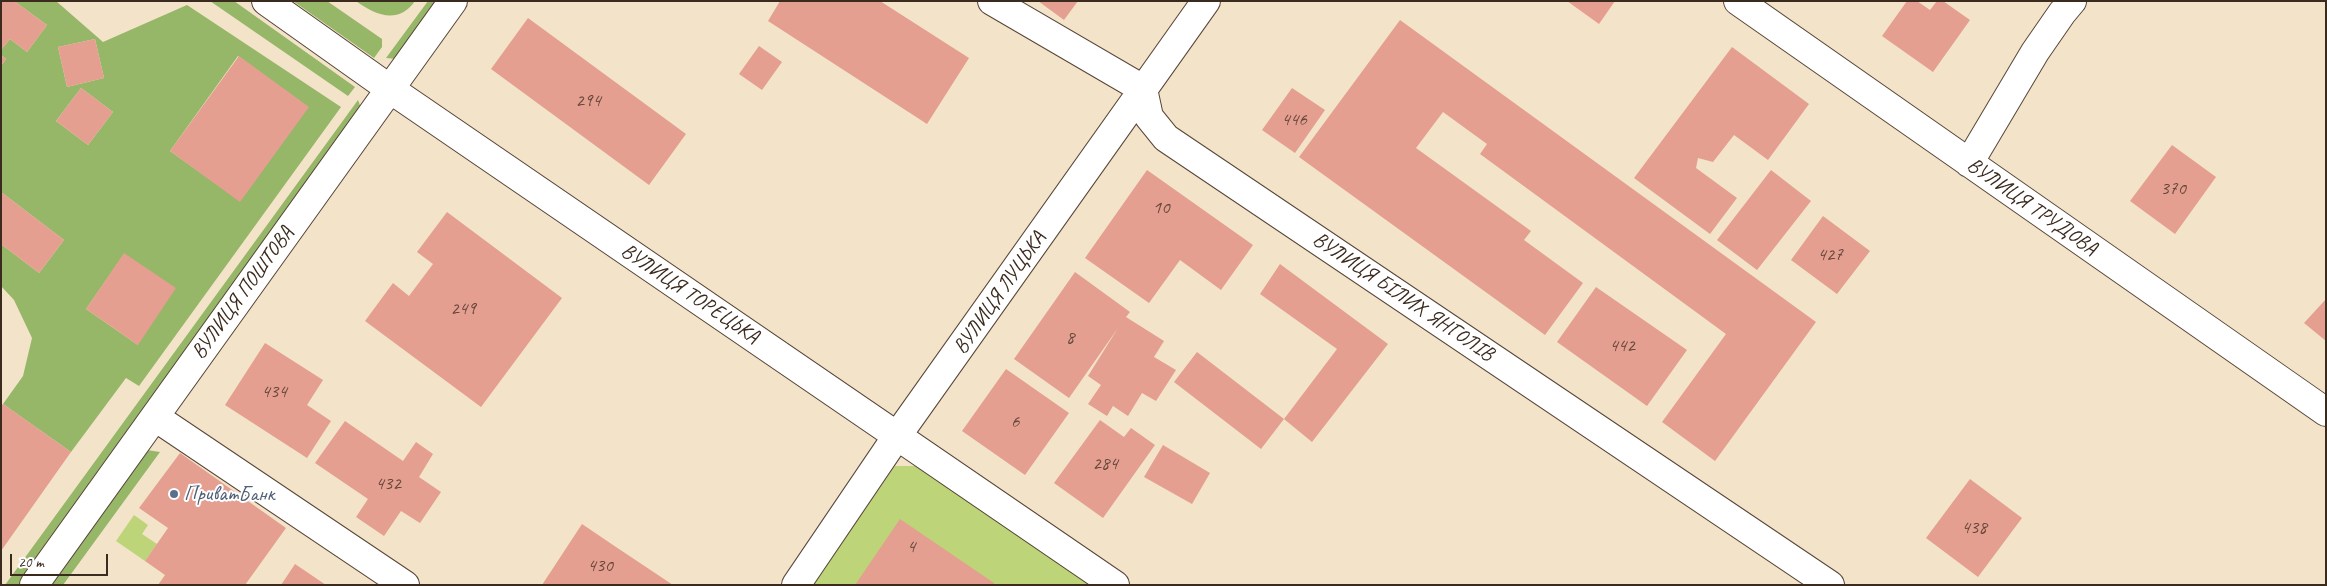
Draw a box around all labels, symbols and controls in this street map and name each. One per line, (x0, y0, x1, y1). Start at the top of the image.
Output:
house number: 294 (575, 90, 601, 112)
house number: 446 (1281, 109, 1307, 131)
street label: ВУЛИЦЯ ТРУДОВА (1962, 153, 2102, 261)
house number: 370 (2160, 178, 2186, 200)
house number: 10 (1152, 197, 1170, 219)
street label: ВУЛИЦЯ ПОШТОВА (187, 222, 299, 364)
street label: ВУЛИЦЯ ЛУЦЬКА (949, 227, 1051, 359)
street label: ВУЛИЦЯ БІЛИХ ЯНГОЛІВ (1308, 227, 1498, 367)
street label: ВУЛИЦЯ ТОРЕЦЬКА (616, 238, 764, 350)
house number: 427 (1817, 244, 1843, 266)
house number: 249 (450, 298, 476, 320)
house number: 8 (1066, 327, 1074, 349)
house number: 442 (1609, 335, 1635, 357)
house number: 434 (261, 381, 287, 403)
house number: 6 (1011, 411, 1019, 433)
house number: 284 (1092, 453, 1118, 475)
house number: 432 (375, 473, 401, 495)
place label: ПриватБанк (184, 481, 274, 507)
marker: ПриватБанк (168, 488, 180, 500)
house number: 438 (1961, 517, 1987, 539)
house number: 4 (907, 536, 915, 558)
scale bar (12, 544, 110, 576)
text: 20 m (18, 553, 44, 572)
house number: 430 (587, 555, 613, 577)

